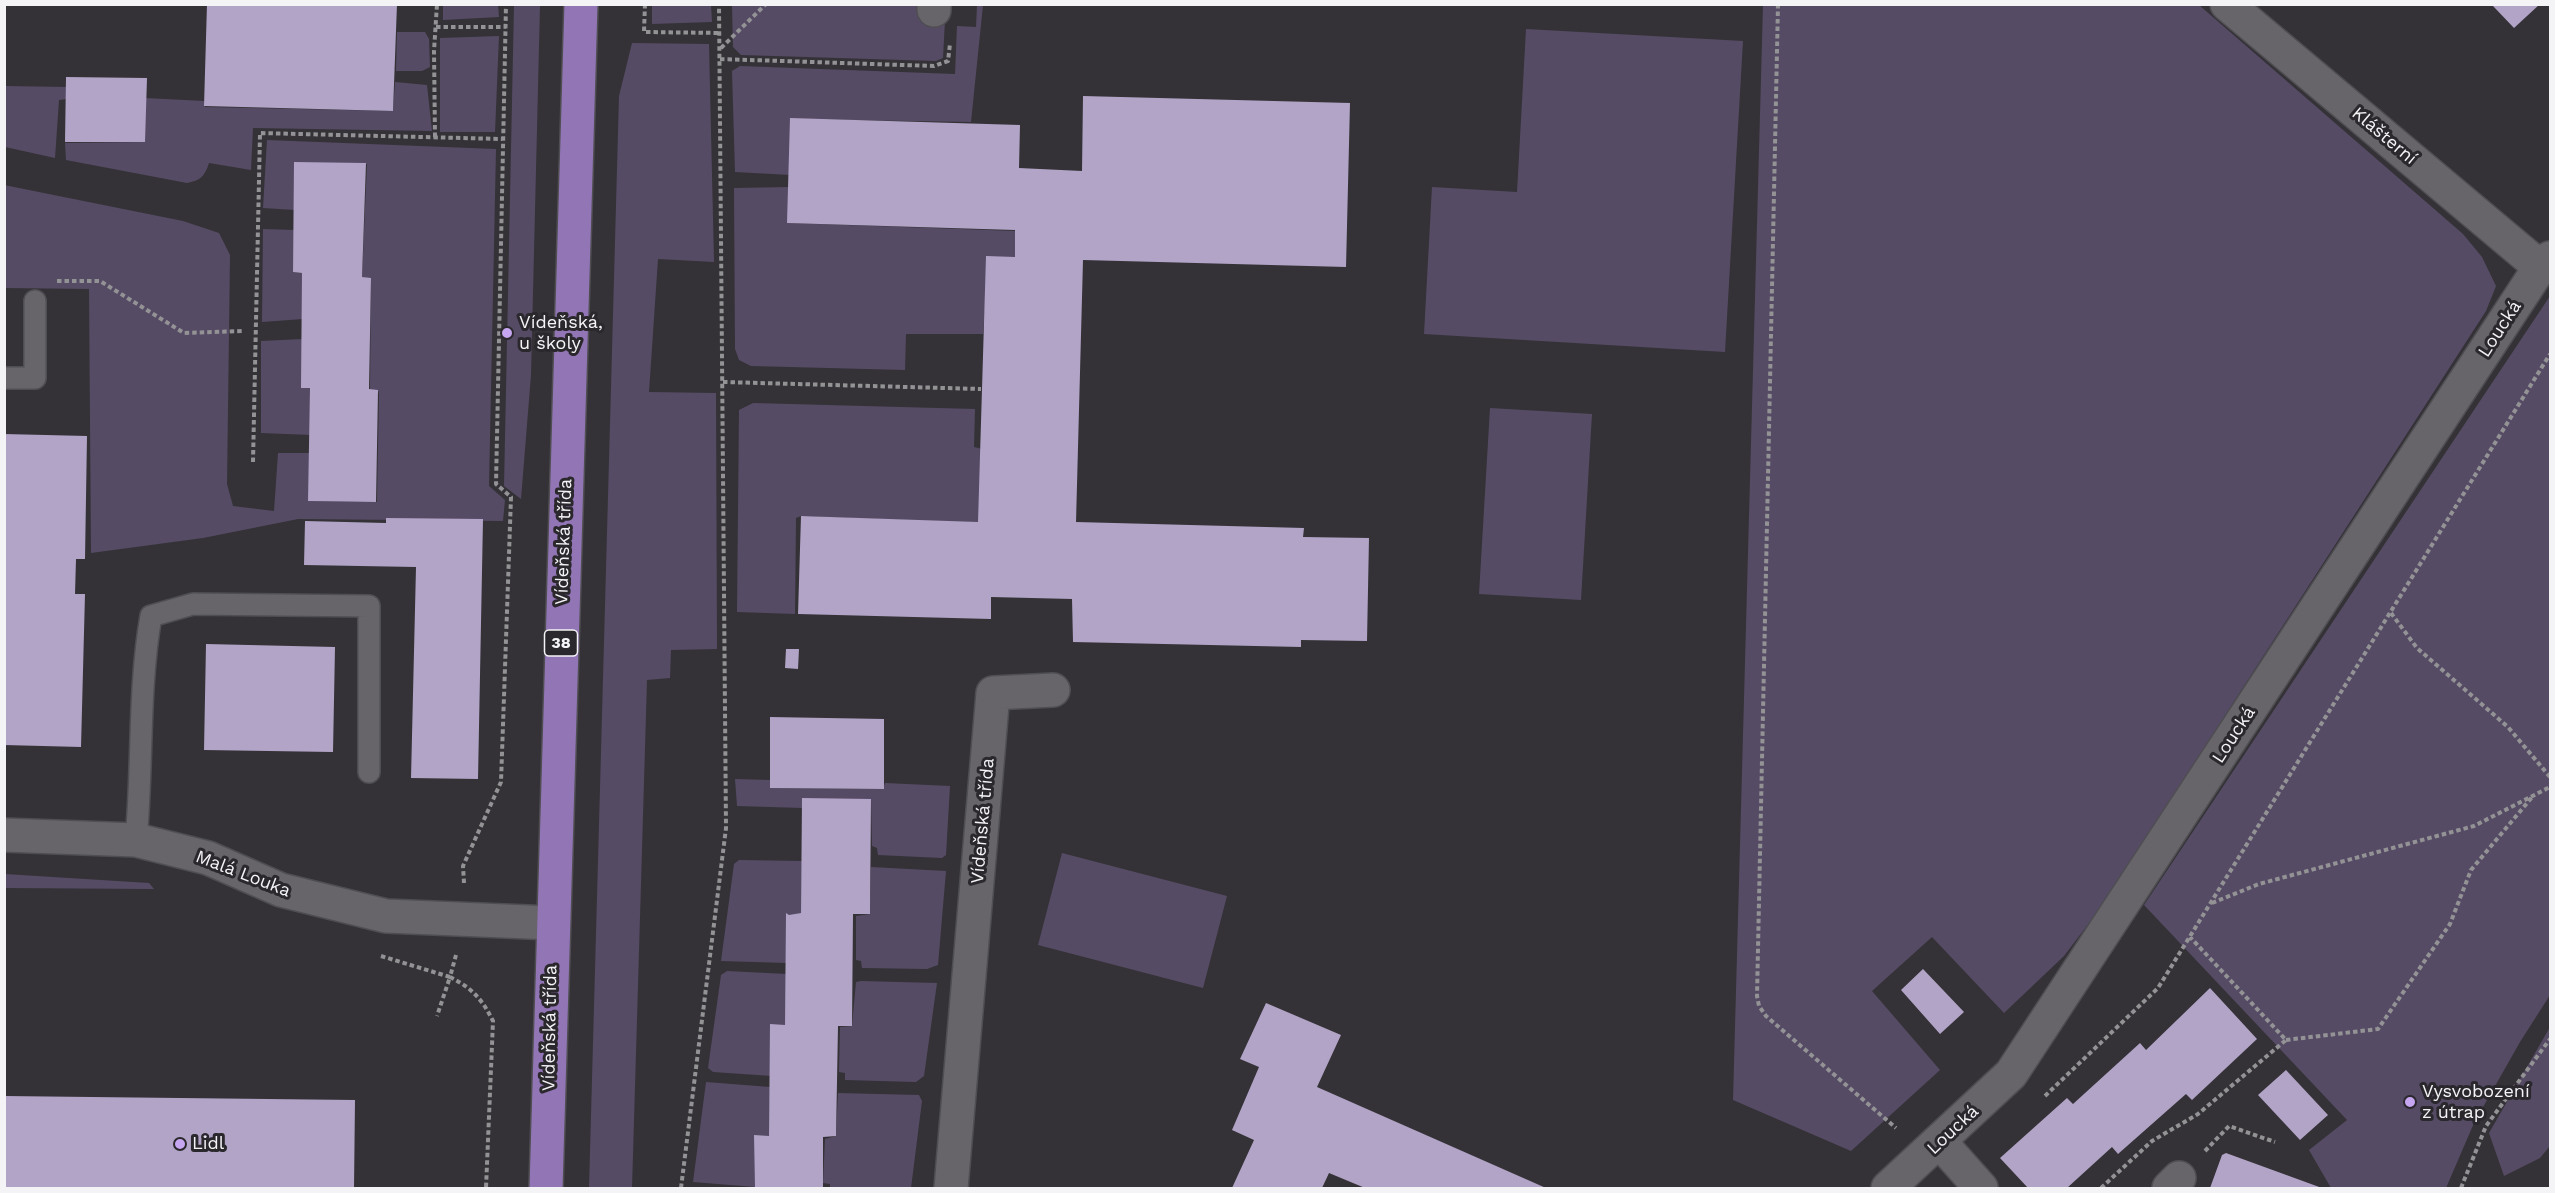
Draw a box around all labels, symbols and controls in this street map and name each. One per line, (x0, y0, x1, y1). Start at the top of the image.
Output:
street label: Klášterní (2347, 103, 2421, 169)
street label: Loucká (2474, 297, 2526, 361)
place label: Vídeňská, u školy (519, 312, 603, 354)
marker: Vídeňská, u školy (500, 326, 514, 340)
street label: Vídeňská třída (551, 479, 577, 605)
road number: 38 (544, 630, 578, 656)
street label: Loucká (2208, 703, 2260, 767)
street label: Vídeňská třída (967, 757, 999, 885)
street label: Malá Louka (192, 846, 294, 902)
street label: Vídeňská třída (538, 965, 562, 1091)
place label: Vysvobození z útrap (2422, 1081, 2530, 1124)
marker: Vysvobození z útrap (2403, 1095, 2417, 1109)
street label: Loucká (1923, 1101, 1983, 1159)
place label: Lidl (192, 1133, 224, 1155)
marker: Lidl (173, 1137, 187, 1151)

